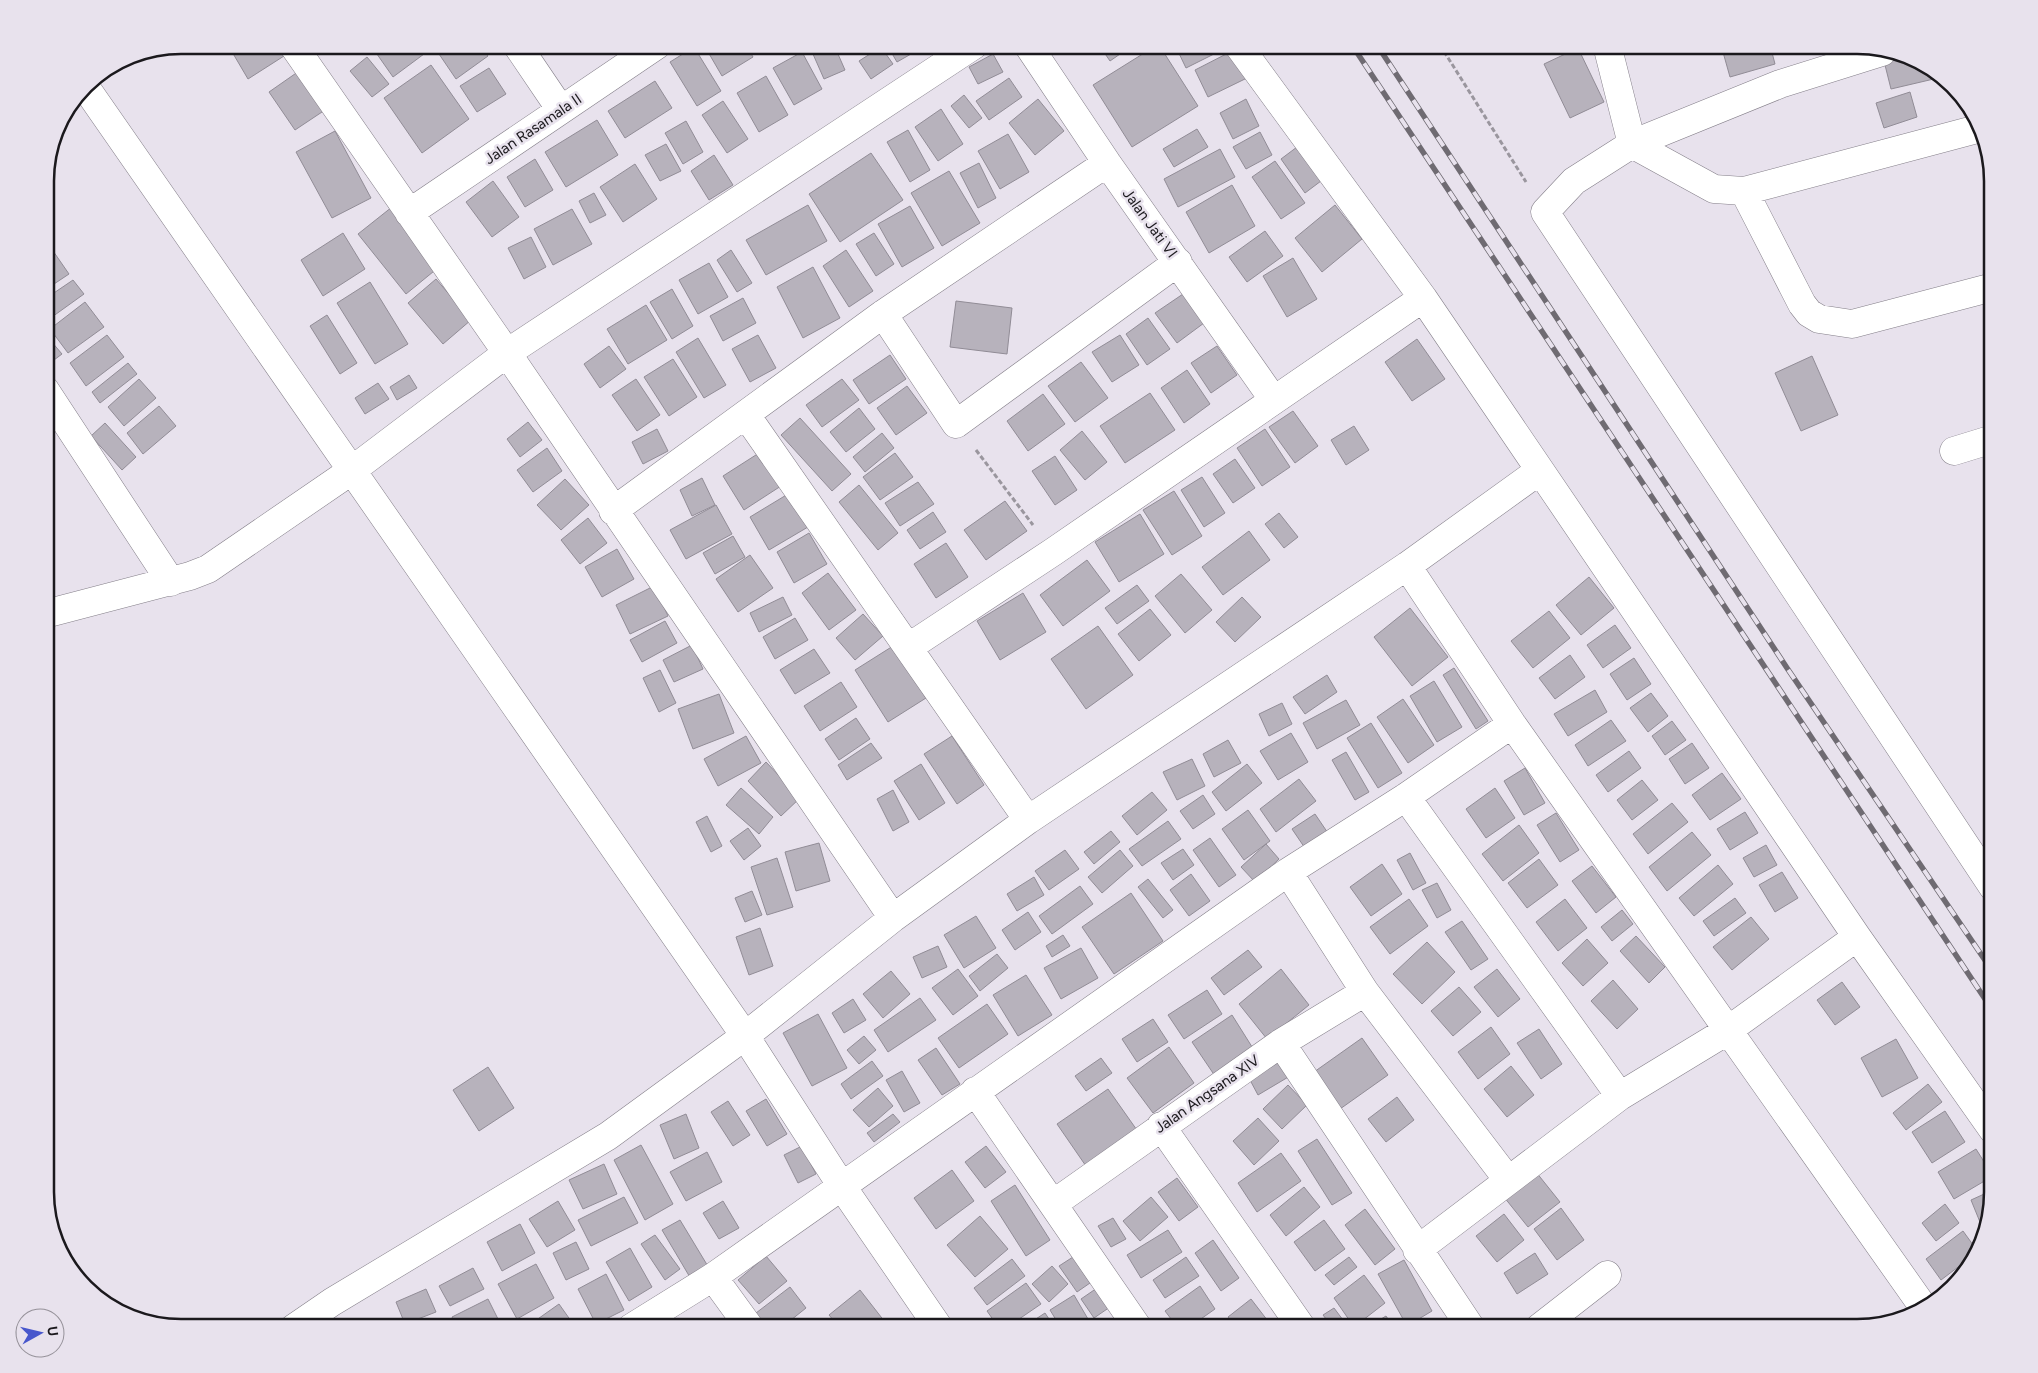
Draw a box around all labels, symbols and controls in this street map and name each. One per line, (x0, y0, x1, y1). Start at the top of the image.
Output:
street label: Jalan Rasamala II (481, 90, 585, 168)
street label: Jalan Jati VI (1119, 185, 1181, 261)
street label: Jalan Angsana XIV (1151, 1051, 1263, 1137)
north arrow (15, 1308, 65, 1358)
text: U (43, 1325, 61, 1337)

